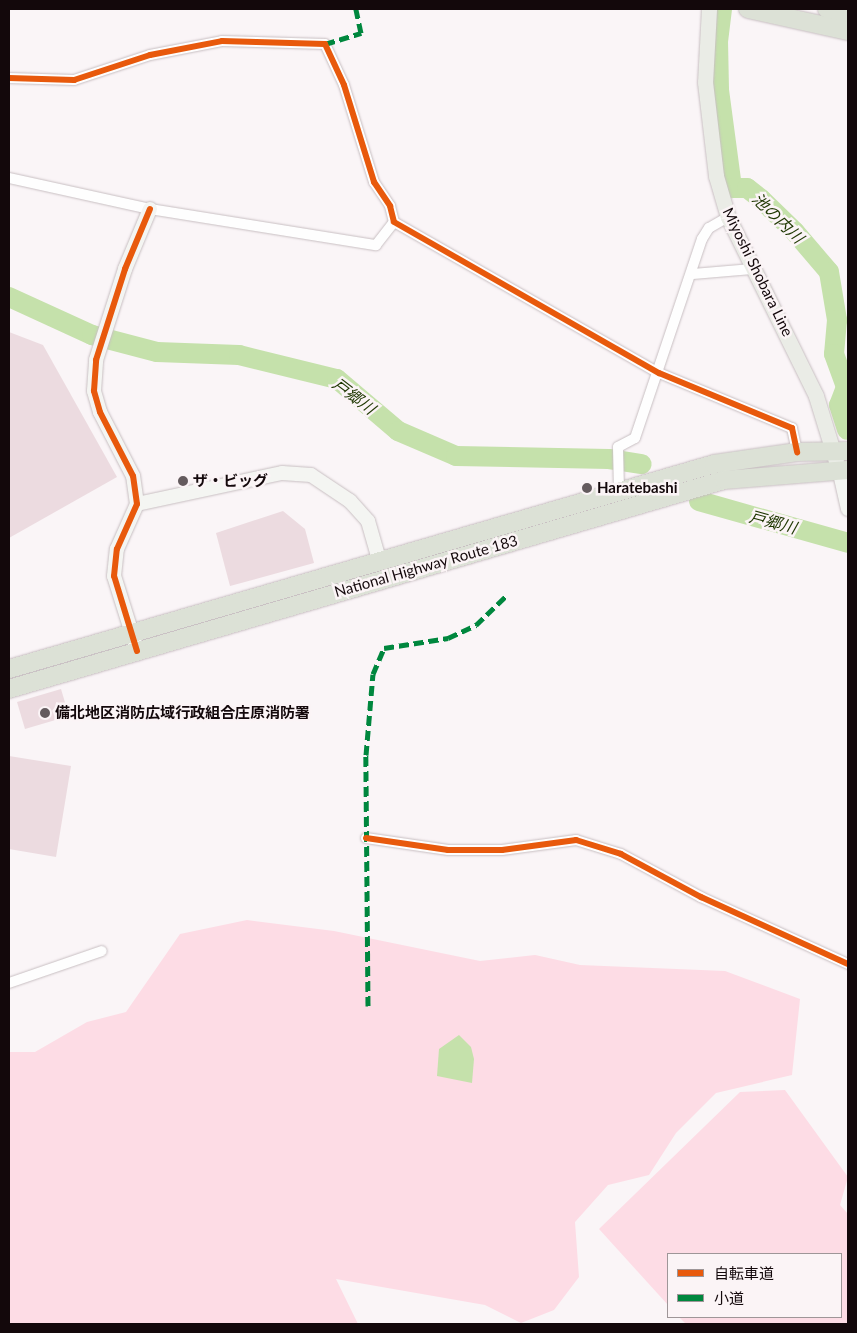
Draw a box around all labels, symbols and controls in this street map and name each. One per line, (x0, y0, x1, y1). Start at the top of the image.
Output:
water label: 池の内川 (748, 189, 808, 247)
street label: Miyoshi Shobara Line (719, 205, 797, 339)
water label: 戸郷川 (329, 374, 379, 418)
place label: ザ・ビッグ (193, 472, 268, 490)
marker: ザ・ビッグ (177, 475, 189, 487)
place label: Haratebashi (597, 479, 677, 497)
marker: Haratebashi (581, 482, 593, 494)
water label: 戸郷川 (747, 507, 799, 537)
street label: National Highway Route 183 (332, 531, 520, 601)
place label: 備北地区消防広域行政組合庄原消防署 (55, 704, 310, 722)
marker: 備北地区消防広域行政組合庄原消防署 (39, 707, 51, 719)
legend (667, 1253, 842, 1318)
text: 自転車道 (714, 1264, 774, 1282)
text: 小道 (714, 1289, 744, 1307)

